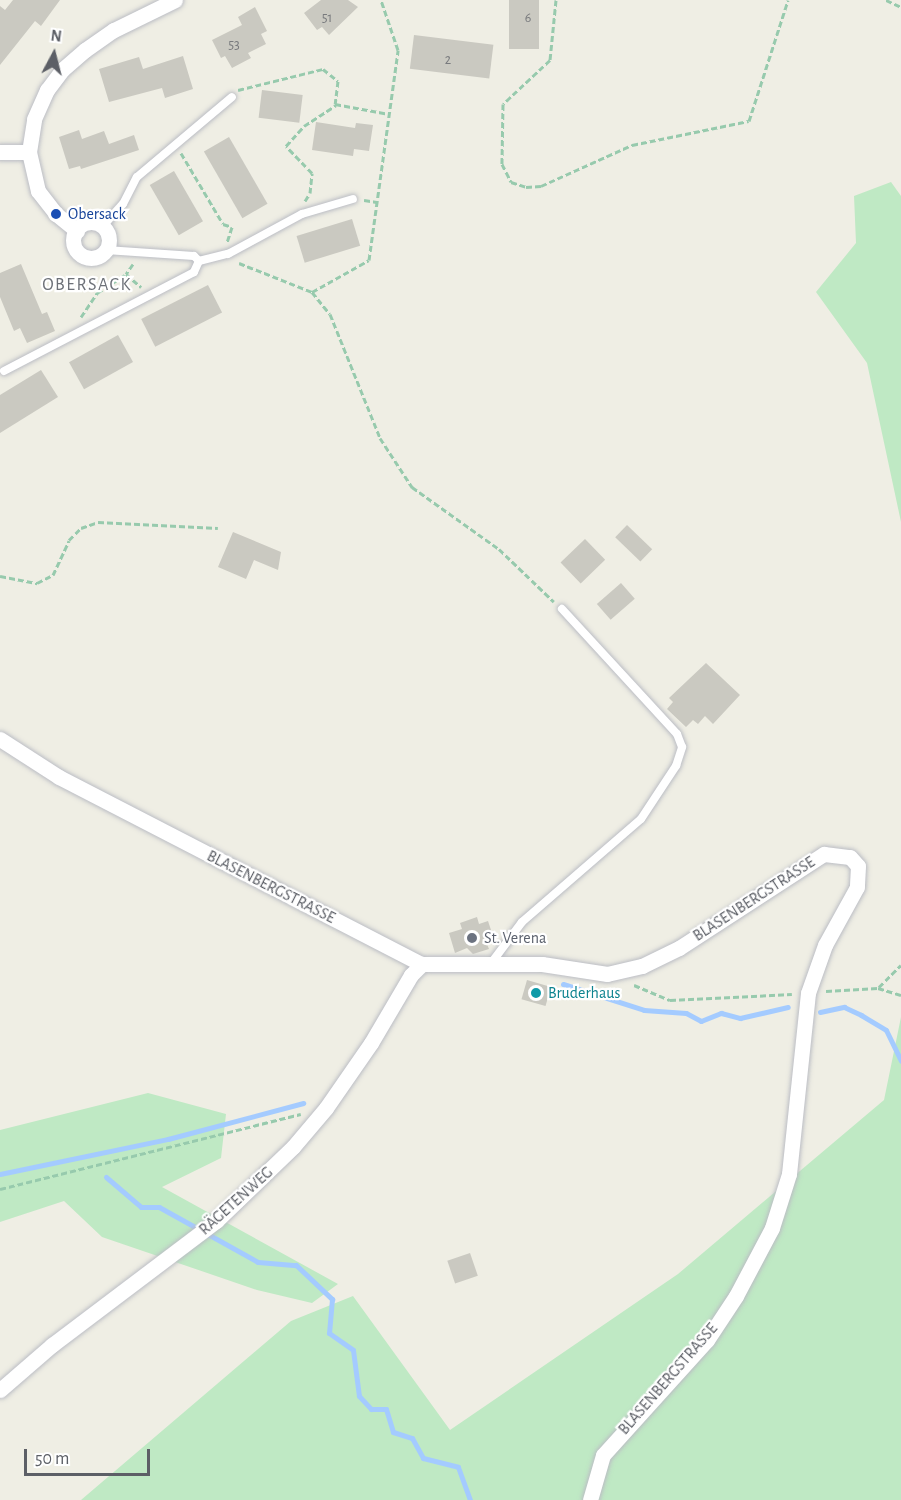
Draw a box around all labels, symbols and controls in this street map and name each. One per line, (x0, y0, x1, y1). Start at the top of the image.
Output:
house number: 51 (322, 10, 332, 26)
house number: 6 (525, 10, 531, 26)
north arrow (24, 24, 84, 84)
text: N (50, 28, 63, 45)
house number: 53 (228, 37, 240, 53)
house number: 2 (445, 52, 451, 68)
place label: Obersack (68, 204, 126, 224)
marker: Obersack (49, 207, 63, 221)
district label: OBERSACK (42, 274, 132, 296)
street label: BLASENBERGSTRASSE (204, 846, 338, 928)
street label: BLASENBERGSTRASSE (689, 852, 819, 946)
place label: St. Verena (484, 928, 546, 948)
marker: St. Verena (465, 931, 479, 945)
place label: Bruderhaus (548, 983, 620, 1003)
marker: Bruderhaus (529, 986, 543, 1000)
street label: RÄGETENWEG (195, 1163, 277, 1239)
street label: BLASENBERGSTRASSE (614, 1319, 722, 1439)
scale bar (27, 1437, 153, 1475)
text: 50 m (35, 1450, 69, 1468)

